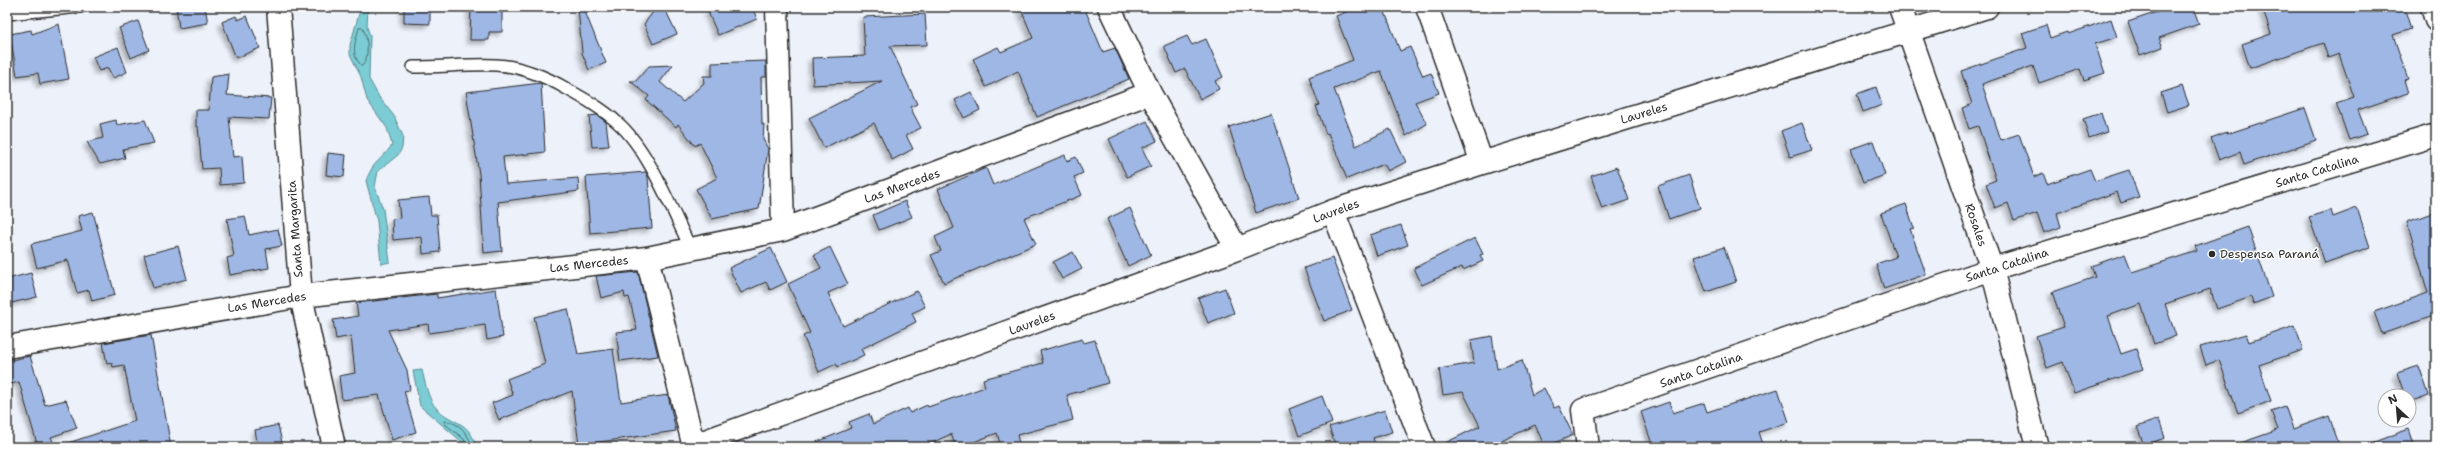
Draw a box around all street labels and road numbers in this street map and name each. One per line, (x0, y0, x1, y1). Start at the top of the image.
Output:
street label: Laureles (1619, 98, 1670, 128)
street label: Santa Catalina (2273, 151, 2361, 191)
street label: Las Mercedes (862, 165, 942, 207)
street label: Santa Margarita (284, 179, 306, 278)
street label: Laureles (1311, 195, 1362, 227)
street label: Rosales (1961, 201, 1991, 249)
street label: Santa Catalina (1964, 244, 2051, 286)
street label: Las Mercedes (549, 252, 629, 276)
street label: Las Mercedes (226, 288, 308, 316)
street label: Laureles (1007, 307, 1058, 339)
street label: Santa Catalina (1658, 348, 1745, 392)

